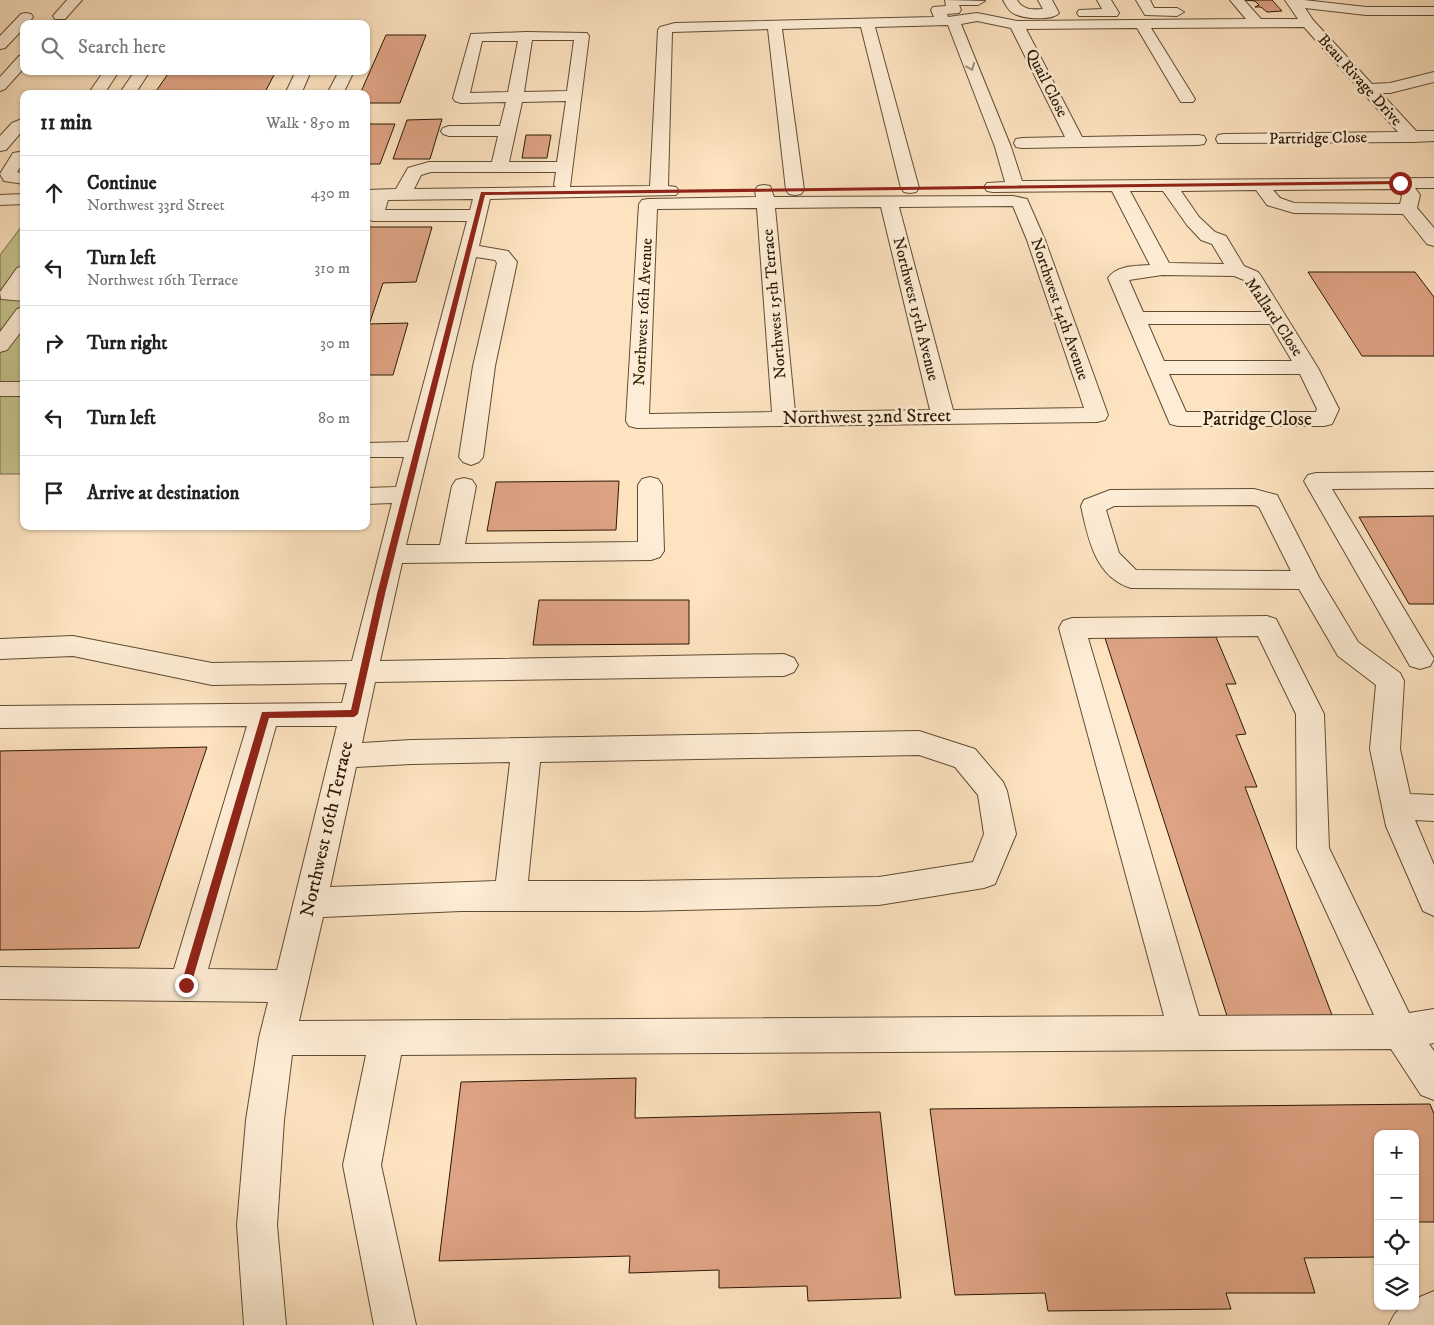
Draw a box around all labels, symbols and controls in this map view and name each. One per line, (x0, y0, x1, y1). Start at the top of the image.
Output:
search box (20, 20, 370, 75)
street label: Beau Rivage Drive (1313, 30, 1407, 130)
icon: search (38, 34, 66, 62)
text: Search here (78, 36, 166, 59)
street label: Quail Close (1021, 46, 1073, 121)
one-way arrow (964, 62, 975, 71)
text: 11 min (40, 110, 92, 136)
text: Walk · 850 m (266, 113, 350, 133)
street label: Partridge Close (1269, 127, 1368, 149)
text: Continue (87, 172, 157, 195)
route start (1389, 172, 1412, 195)
icon: ahead (40, 179, 68, 207)
text: 430 m (311, 183, 350, 203)
text: Northwest 33rd Street (87, 195, 225, 215)
street label: Northwest 15th Terrace (757, 228, 791, 380)
street label: Northwest 15th Avenue (888, 235, 944, 383)
street label: Northwest 14th Avenue (1026, 235, 1094, 383)
street label: Northwest 16th Avenue (629, 237, 657, 386)
text: Turn left (87, 247, 156, 270)
icon: left (40, 254, 68, 282)
text: 310 m (314, 258, 350, 278)
text: Northwest 16th Terrace (87, 270, 238, 290)
street label: Mallard Close (1240, 274, 1308, 360)
icon: right (40, 329, 68, 357)
text: Turn right (87, 332, 167, 355)
text: 30 m (320, 333, 350, 353)
icon: left (40, 404, 68, 432)
street label: Northwest 32nd Street (782, 404, 952, 430)
text: Turn left (87, 407, 156, 430)
text: 80 m (318, 408, 350, 428)
street label: Patridge Close (1202, 408, 1312, 431)
icon: arrive (40, 479, 68, 507)
text: Arrive at destination (87, 482, 239, 505)
street label: Northwest 16th Terrace (296, 739, 358, 919)
route end (175, 974, 198, 997)
map controls (1374, 1130, 1419, 1310)
button: + (1374, 1130, 1419, 1175)
button: − (1374, 1175, 1419, 1220)
button: locate (1374, 1220, 1419, 1265)
button: layers (1374, 1265, 1419, 1310)

